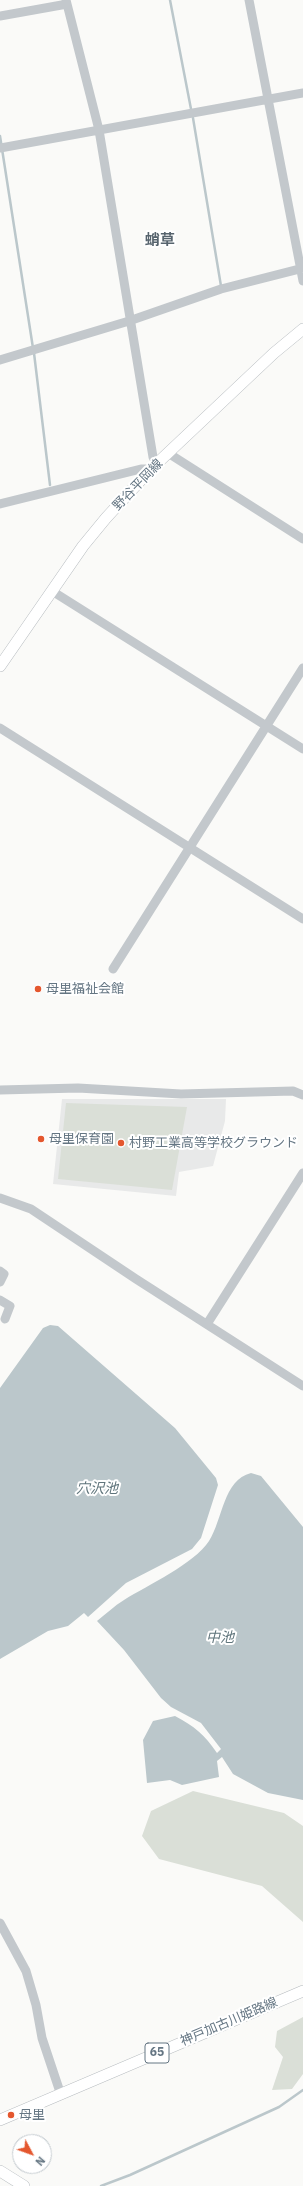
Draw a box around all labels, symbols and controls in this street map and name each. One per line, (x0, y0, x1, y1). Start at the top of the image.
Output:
district label: 蛸草 (145, 232, 175, 250)
street label: 野谷平岡線 (110, 456, 166, 514)
place label: 母里福祉会館 (46, 981, 124, 997)
marker: 母里福祉会館 (33, 984, 43, 994)
place label: 母里保育園 (49, 1131, 114, 1147)
marker: 母里保育園 (36, 1134, 46, 1144)
place label: 村野工業高等学校グラウンド (129, 1135, 298, 1151)
marker: 村野工業高等学校グラウンド (116, 1138, 126, 1148)
water label: 穴沢池 (76, 1481, 118, 1497)
water label: 中池 (206, 1630, 234, 1646)
street label: 神戸加古川姫路線 (178, 1995, 280, 2049)
road number: 65 (145, 2043, 169, 2063)
place label: 母里 (19, 2107, 45, 2123)
marker: 母里 (6, 2110, 16, 2120)
north arrow (12, 2134, 52, 2174)
text: N (32, 2154, 48, 2169)

